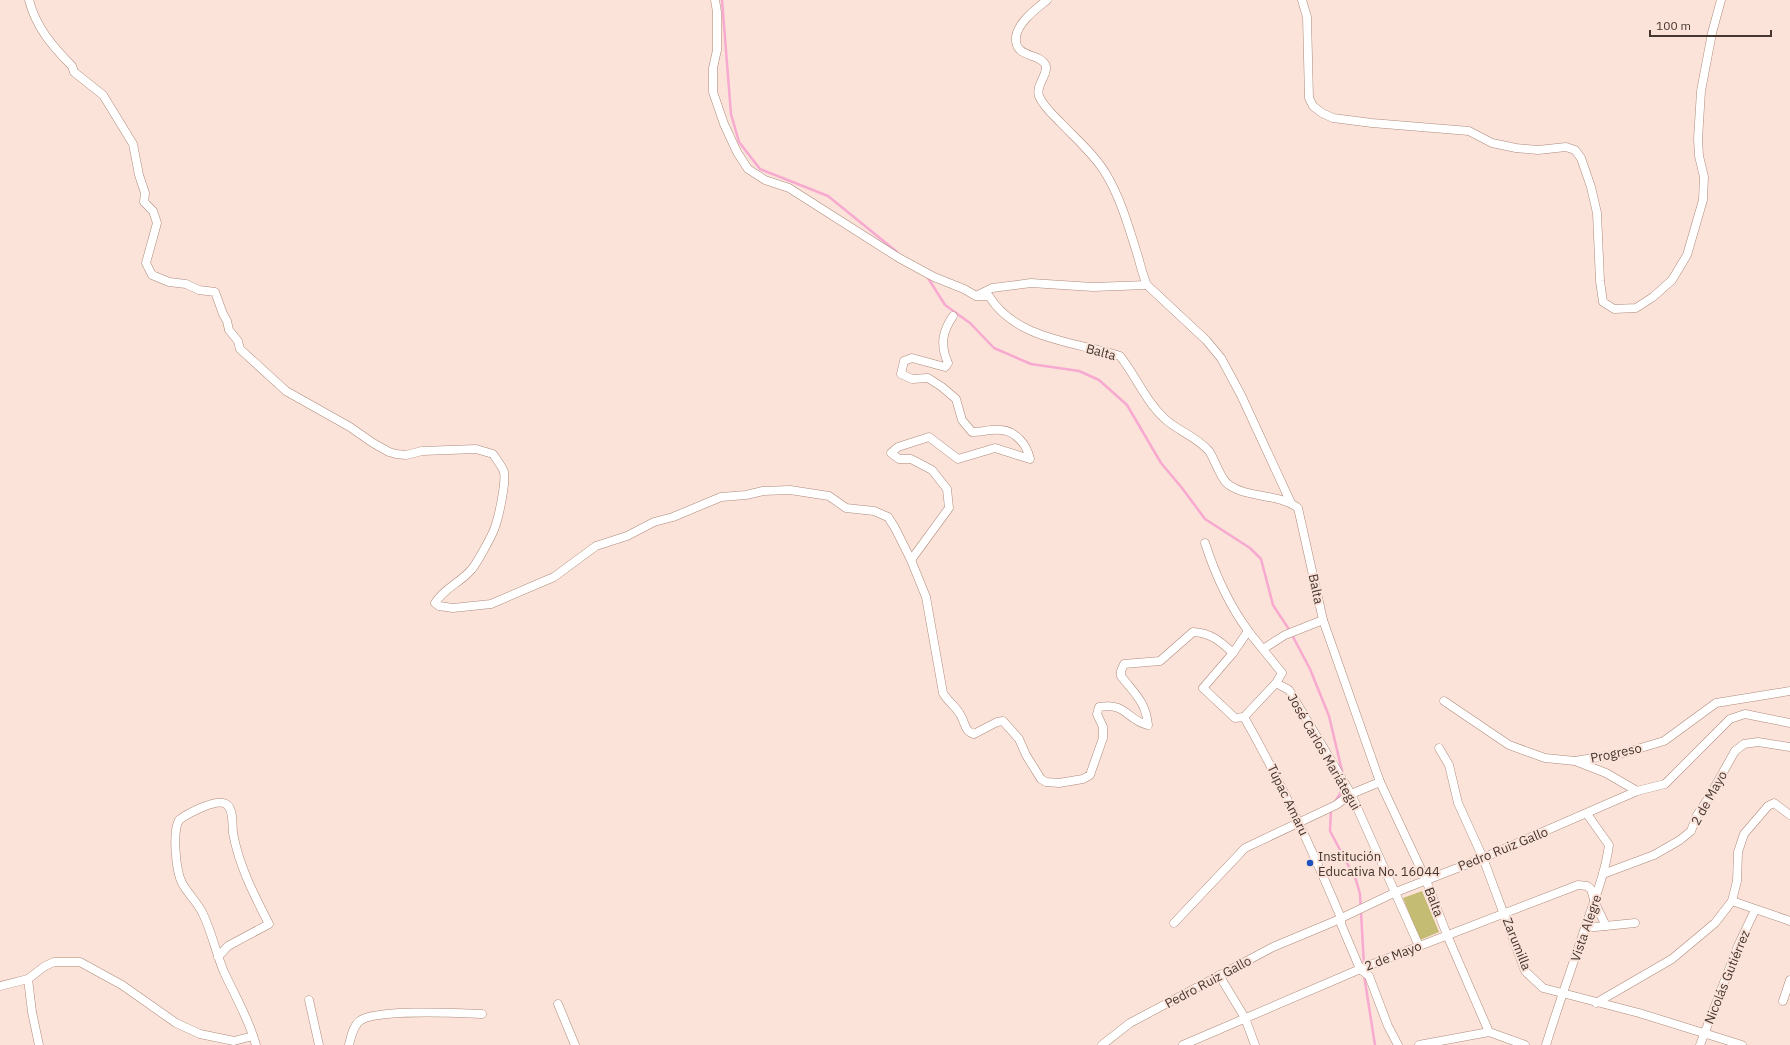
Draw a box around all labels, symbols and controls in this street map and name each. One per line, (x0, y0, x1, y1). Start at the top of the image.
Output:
scale bar (1650, 12, 1771, 38)
text: 100 m (1656, 18, 1691, 33)
street label: Balta (1084, 340, 1118, 364)
street label: Balta (1305, 572, 1327, 606)
street label: José Carlos Mariátegui (1284, 691, 1364, 813)
street label: Progreso (1589, 739, 1643, 767)
street label: Túpac Amaru (1263, 762, 1313, 838)
street label: 2 de Mayo (1687, 768, 1731, 828)
street label: Pedro Ruiz Gallo (1455, 823, 1551, 875)
place label: Institución Educativa No. 16044 (1318, 848, 1440, 880)
marker: Institución Educativa No. 16044 (1305, 858, 1315, 868)
street label: Balta (1421, 885, 1447, 919)
street label: Vista Alegre (1567, 892, 1605, 964)
street label: Zarumilla (1499, 915, 1535, 973)
street label: Nicolás Gutiérrez (1700, 927, 1754, 1027)
street label: 2 de Mayo (1362, 937, 1424, 975)
street label: Pedro Ruiz Gallo (1162, 952, 1254, 1012)

